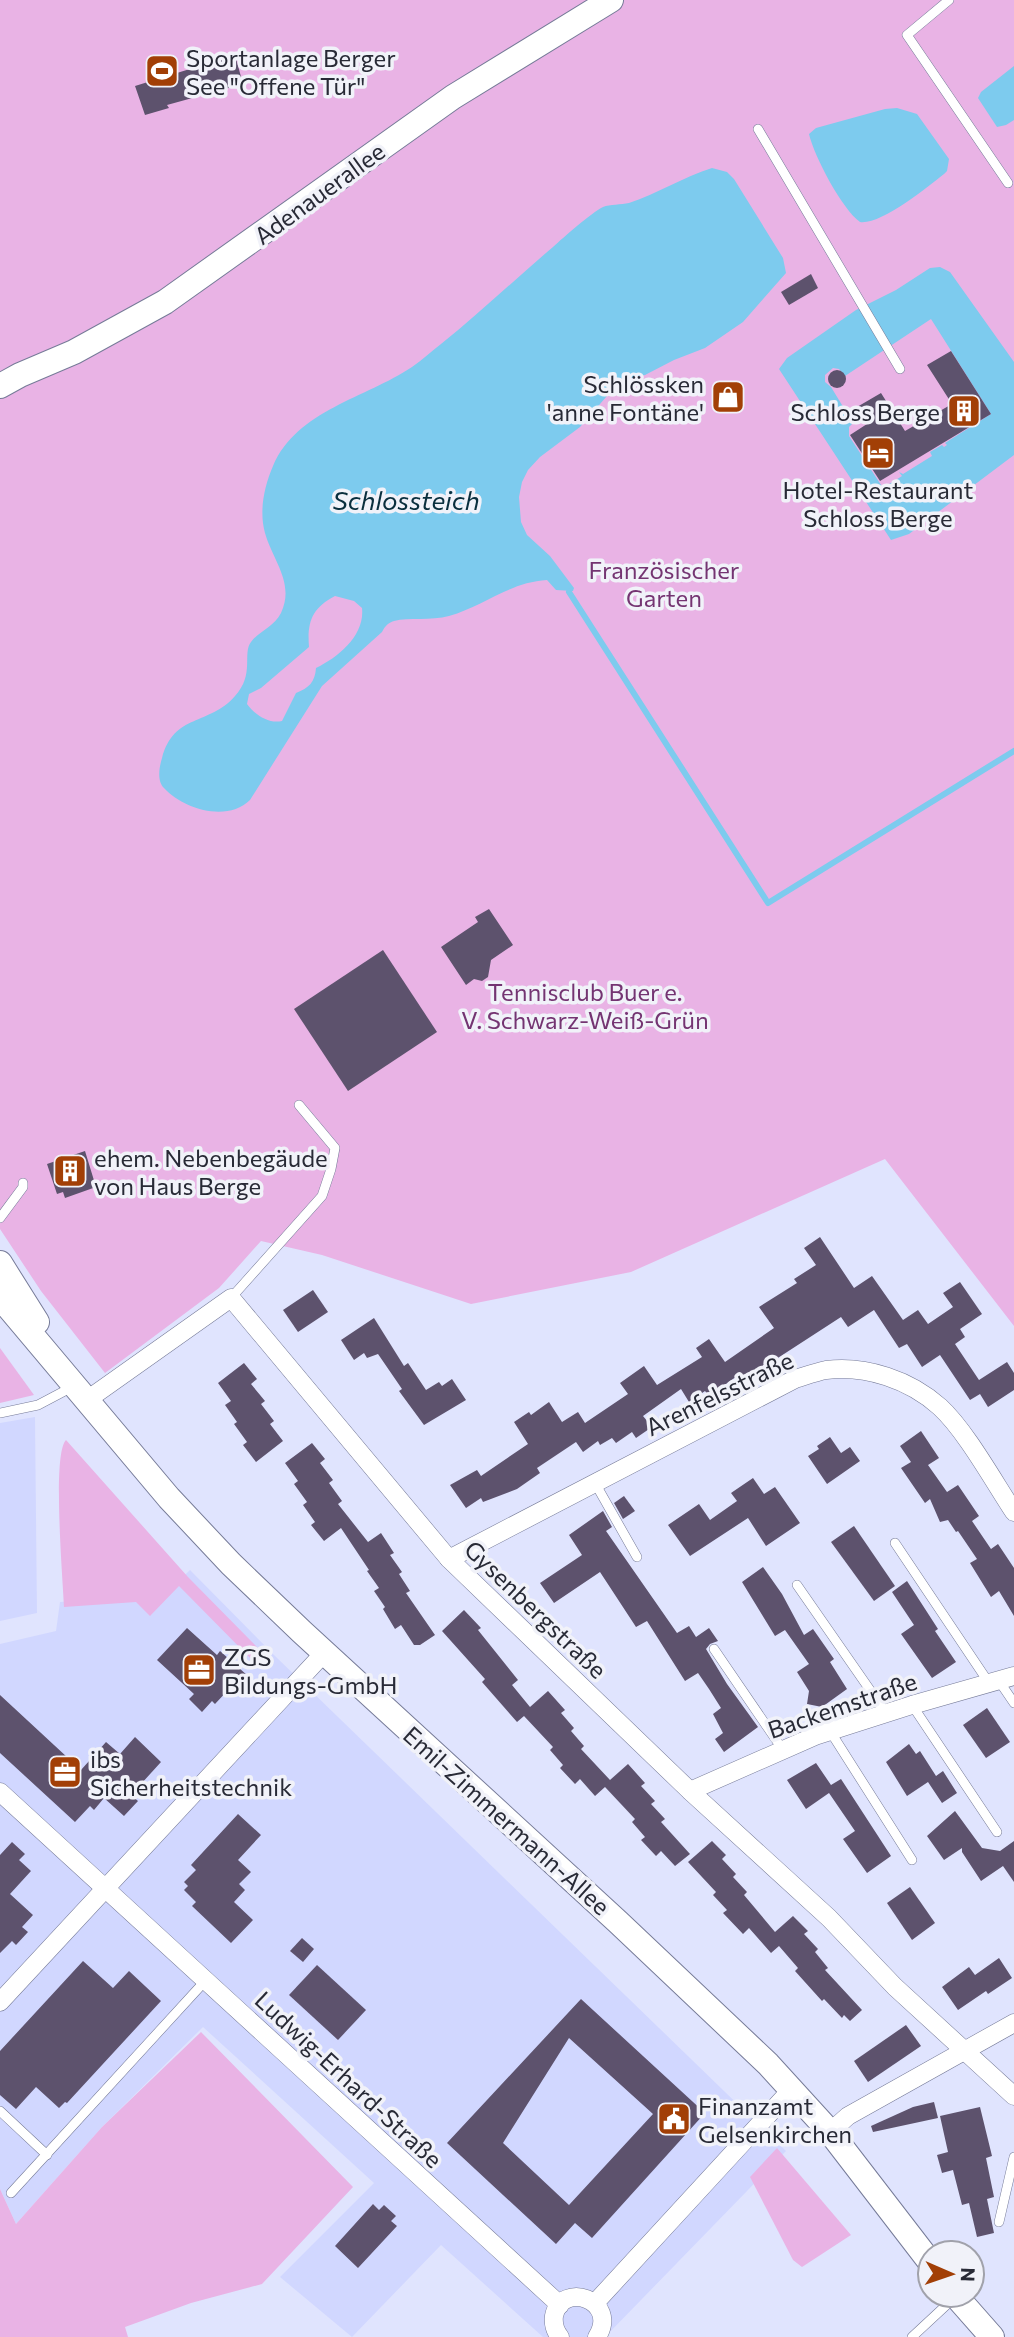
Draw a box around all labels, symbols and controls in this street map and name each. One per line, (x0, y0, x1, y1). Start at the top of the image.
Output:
place label: Sportanlage Berger See "Offene Tür" (186, 43, 396, 100)
sports icon: Sportanlage Berger See "Offene Tür" (143, 52, 181, 90)
street label: Adenauerallee (248, 136, 390, 250)
place label: Schlössken 'anne Fontäne' (547, 369, 704, 426)
shop icon: Schlössken 'anne Fontäne' (709, 378, 747, 416)
building icon: Schloss Berge (945, 392, 983, 430)
place label: Schloss Berge (791, 397, 940, 426)
hotel icon: Hotel-Restaurant Schloss Berge (859, 434, 897, 472)
place label: Hotel-Restaurant Schloss Berge (783, 475, 974, 532)
water label: Schlossteich (332, 484, 480, 515)
park label: Französischer Garten (589, 555, 740, 612)
park label: Tennisclub Buer e. V. Schwarz-Weiß-Grün (461, 977, 709, 1034)
place label: ehem. Nebenbegäude von Haus Berge (94, 1143, 328, 1200)
building icon: ehem. Nebenbegäude von Haus Berge (51, 1152, 89, 1190)
street label: Arenfelsstraße (641, 1345, 797, 1441)
street label: Gysenbergstraße (459, 1534, 613, 1684)
place label: ZGS Bildungs-GmbH (224, 1642, 398, 1699)
office icon: ZGS Bildungs-GmbH (180, 1651, 218, 1689)
street label: Backemstraße (764, 1666, 920, 1744)
street label: Emil-Zimmermann-Allee (398, 1720, 616, 1920)
place label: ibs Sicherheitstechnik (90, 1744, 292, 1801)
office icon: ibs Sicherheitstechnik (46, 1753, 84, 1791)
street label: Ludwig-Erhard-Straße (249, 1985, 449, 2173)
place label: Finanzamt Gelsenkirchen (698, 2091, 852, 2148)
public building icon: Finanzamt Gelsenkirchen (655, 2100, 693, 2138)
north arrow (916, 2239, 986, 2309)
text: N (957, 2267, 980, 2282)

